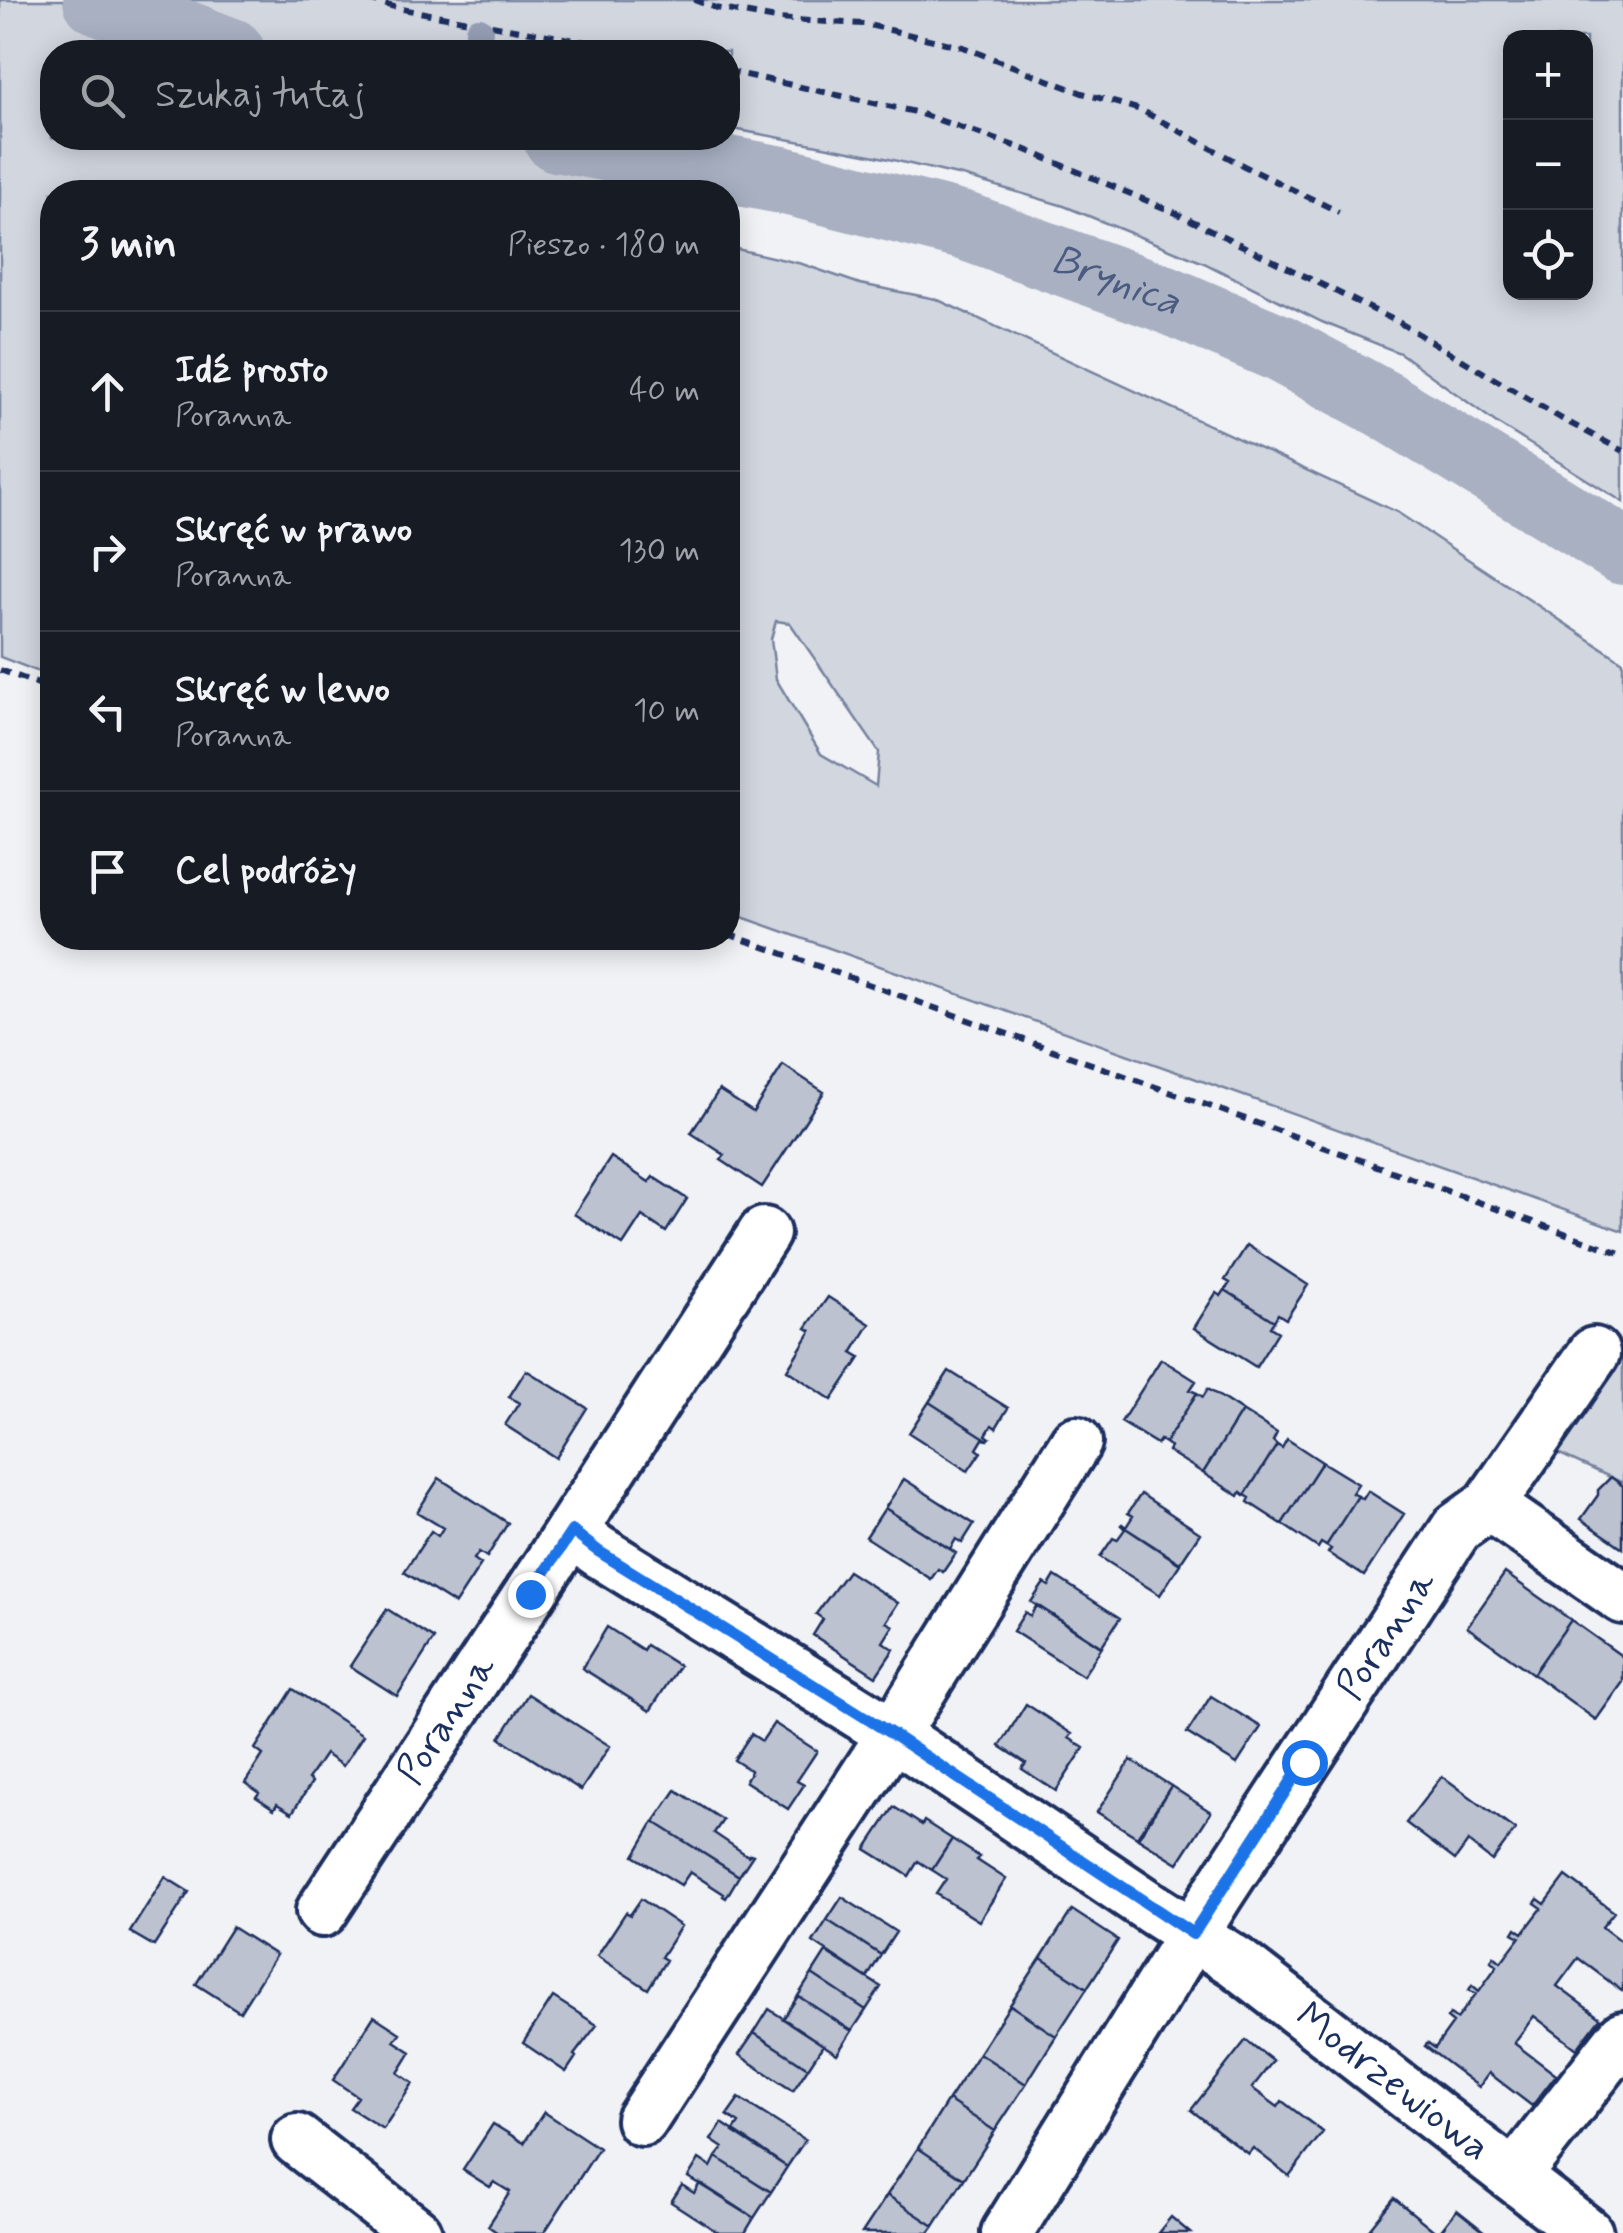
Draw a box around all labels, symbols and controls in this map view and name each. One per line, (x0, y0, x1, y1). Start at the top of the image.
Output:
map controls (1503, 30, 1593, 300)
button: + (1503, 30, 1593, 120)
search box (40, 40, 740, 150)
icon: search (75, 68, 130, 123)
text: Szukaj tutaj (155, 71, 365, 120)
button: − (1503, 120, 1593, 210)
button: locate (1503, 210, 1593, 300)
text: 3 min (80, 218, 177, 273)
text: Pieszo · 180 m (508, 224, 700, 266)
water label: Brynica (1043, 232, 1189, 330)
text: Idź prosto (175, 346, 328, 395)
icon: ahead (80, 364, 135, 419)
text: 40 m (629, 370, 700, 412)
text: Poranna (175, 395, 291, 437)
text: Skręć w prawo (175, 506, 412, 555)
icon: right (80, 524, 135, 579)
text: 130 m (619, 530, 700, 572)
text: Poranna (175, 555, 291, 597)
text: Skręć w lewo (175, 666, 390, 715)
icon: left (80, 684, 135, 739)
text: 10 m (633, 690, 700, 732)
text: Poranna (175, 715, 291, 757)
icon: arrive (80, 844, 135, 899)
text: Cel podróży (175, 847, 357, 896)
street label: Poranna (1325, 1560, 1449, 1710)
route end (508, 1572, 554, 1618)
street label: Poranna (385, 1644, 509, 1795)
route start (1282, 1740, 1328, 1786)
street label: Modrzewiowa (1284, 1991, 1500, 2174)

